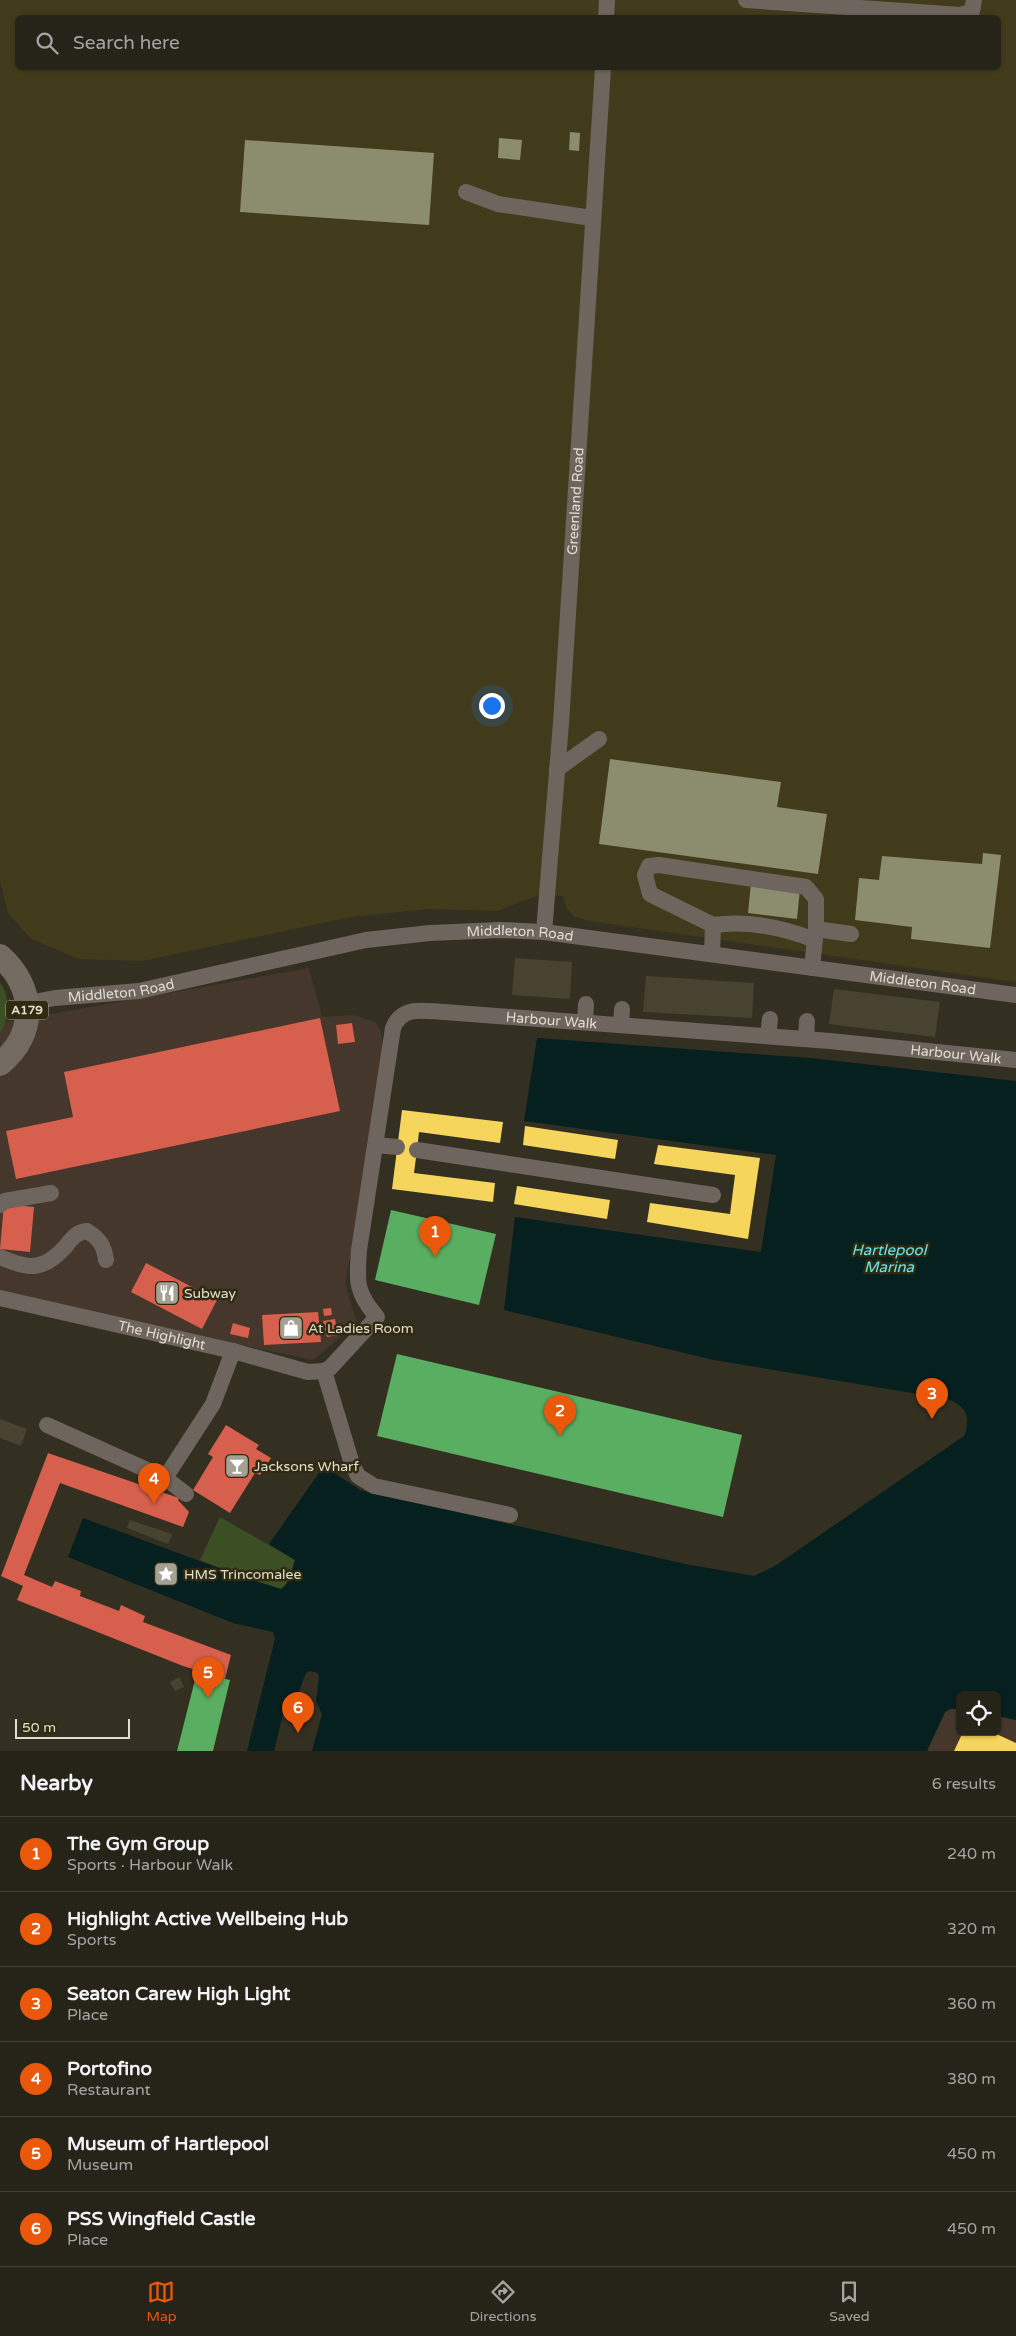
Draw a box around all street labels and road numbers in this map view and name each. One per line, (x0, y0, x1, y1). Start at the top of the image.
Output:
street label: Greenland Road (563, 447, 587, 555)
street label: Middleton Road (466, 921, 575, 944)
street label: Middleton Road (869, 967, 977, 998)
street label: Middleton Road (67, 975, 176, 1005)
road number: A179 (6, 1000, 48, 1020)
street label: Harbour Walk (505, 1008, 598, 1032)
street label: Harbour Walk (910, 1041, 1003, 1067)
street label: The Highlight (116, 1317, 208, 1353)

